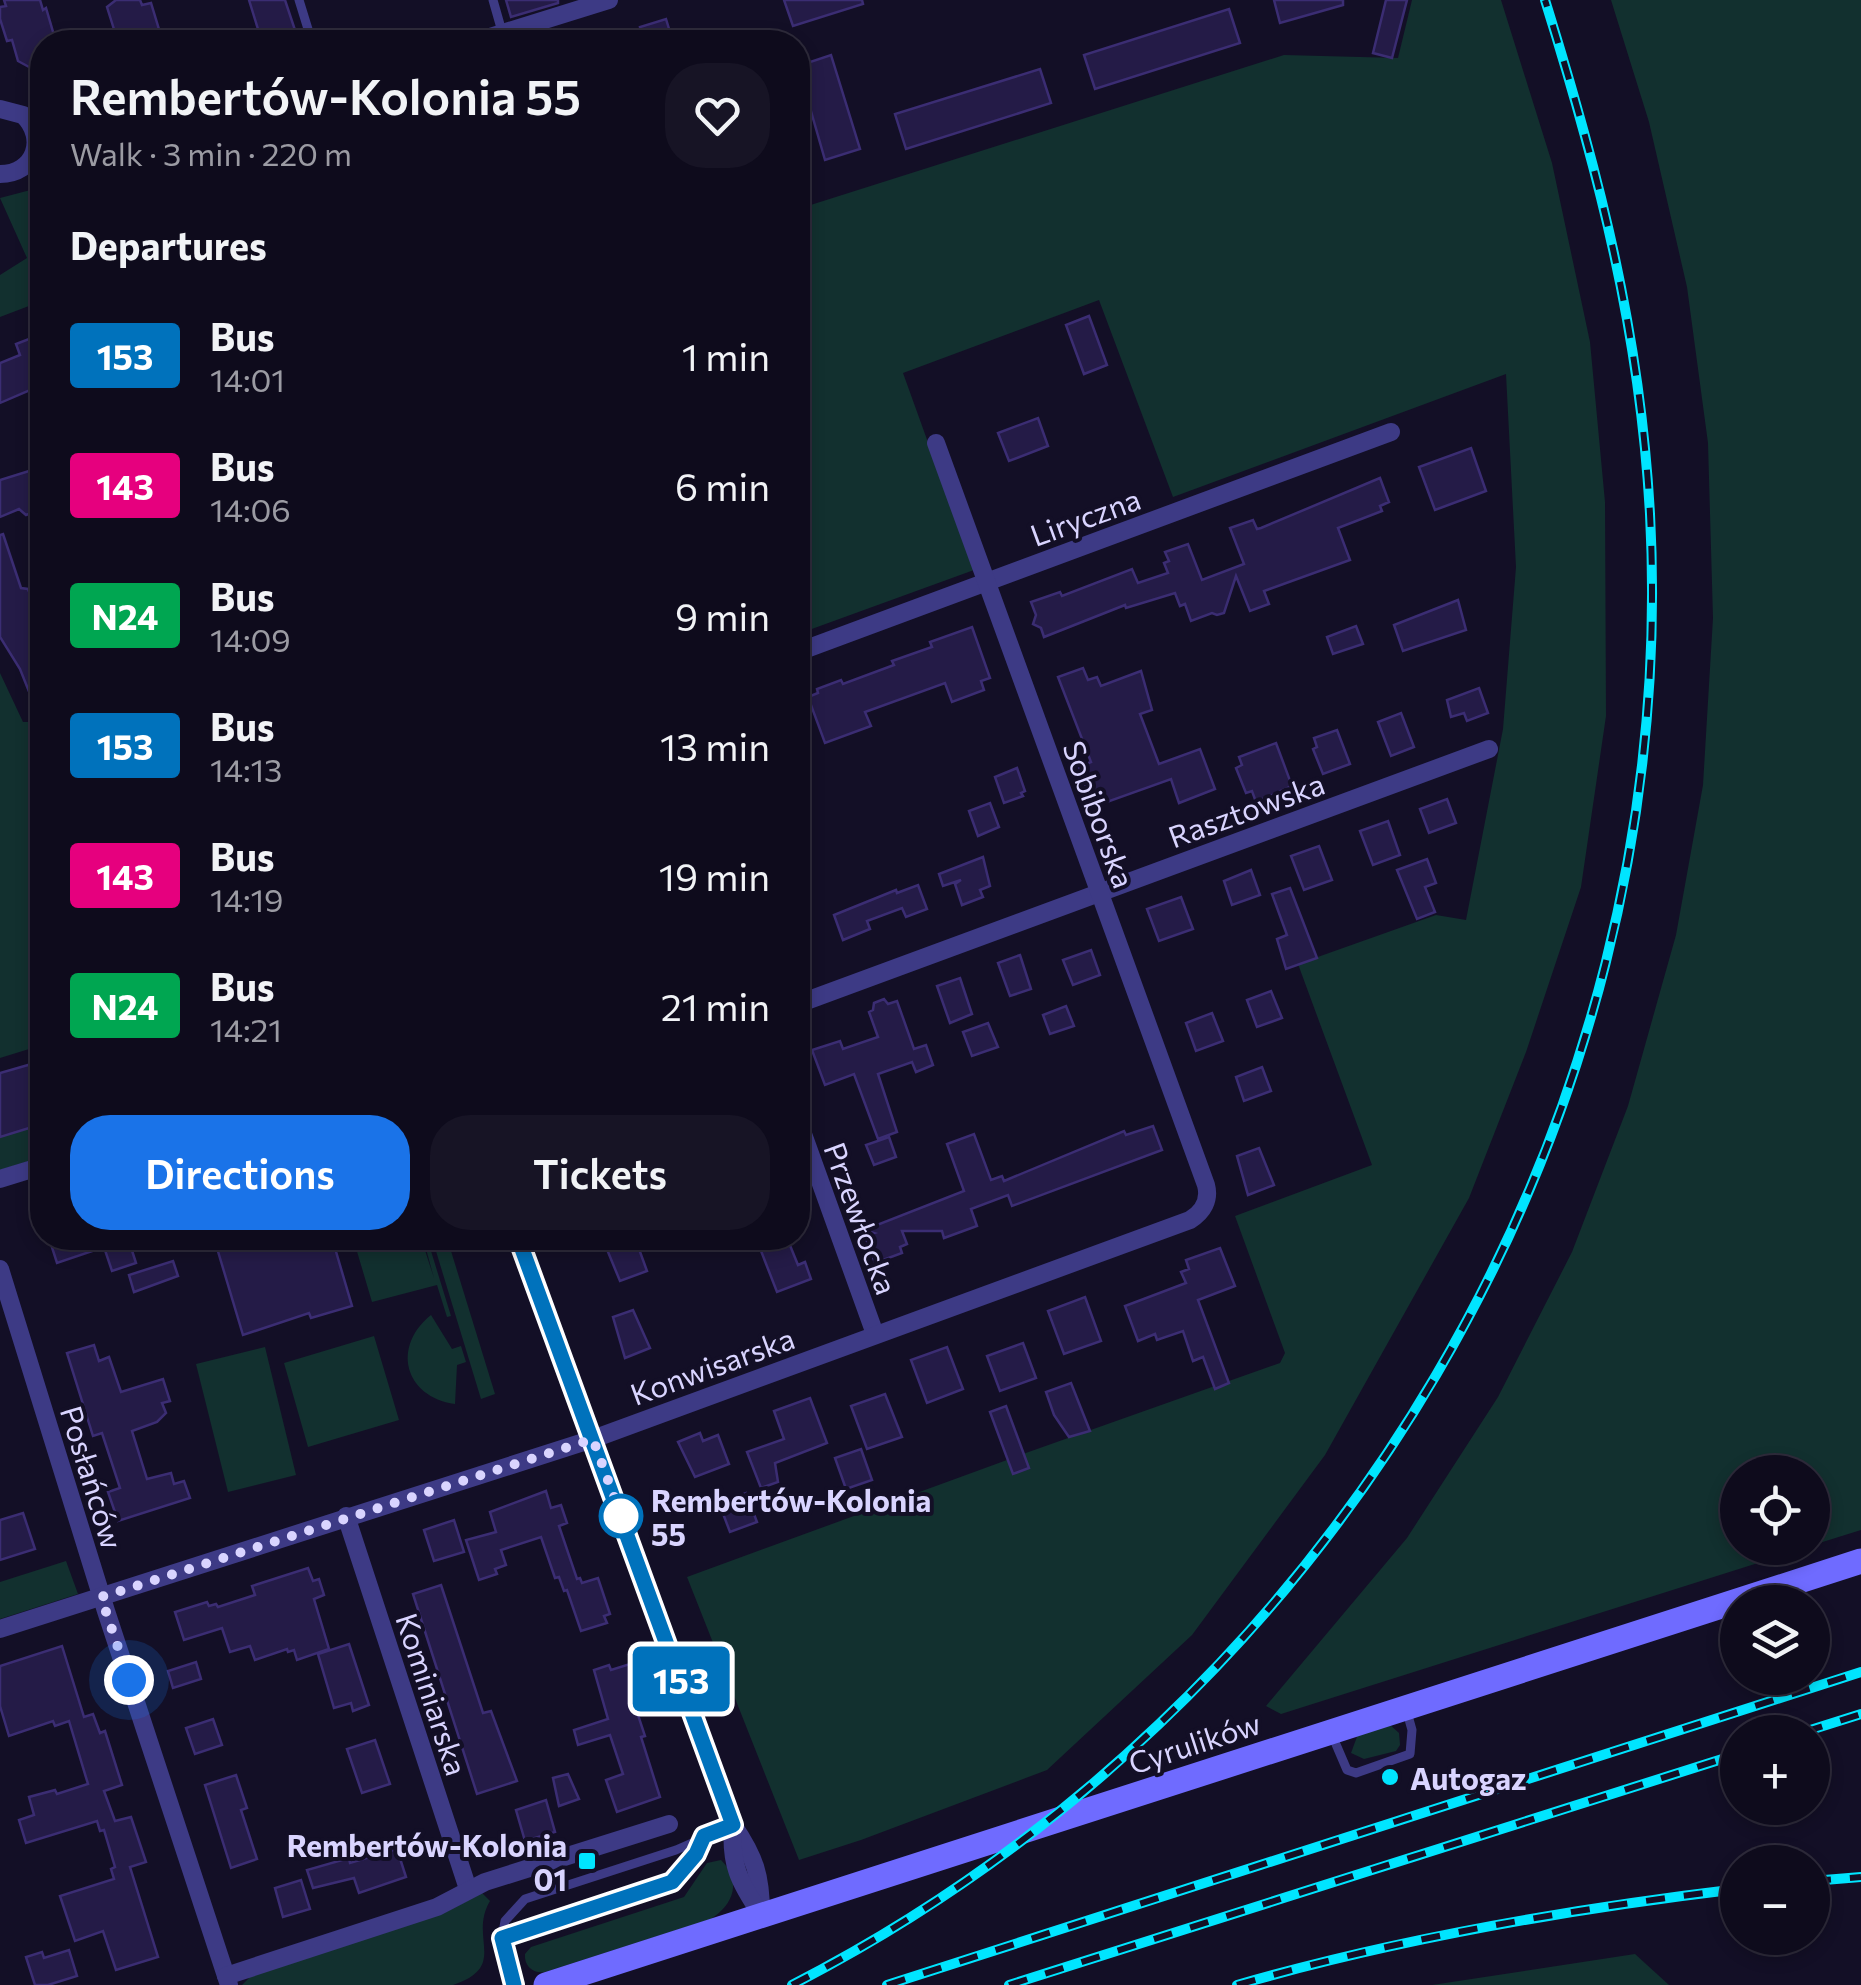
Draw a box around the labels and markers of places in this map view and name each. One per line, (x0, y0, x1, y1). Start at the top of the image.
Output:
place label: Rembertów-Kolonia 55 (651, 1481, 931, 1552)
marker: Rembertów-Kolonia 55 (600, 1495, 642, 1537)
place label: Autogaz (1410, 1759, 1527, 1796)
marker: Autogaz (1379, 1766, 1401, 1788)
place label: Rembertów-Kolonia 01 (287, 1826, 567, 1897)
marker: Rembertów-Kolonia 01 (576, 1850, 598, 1872)

